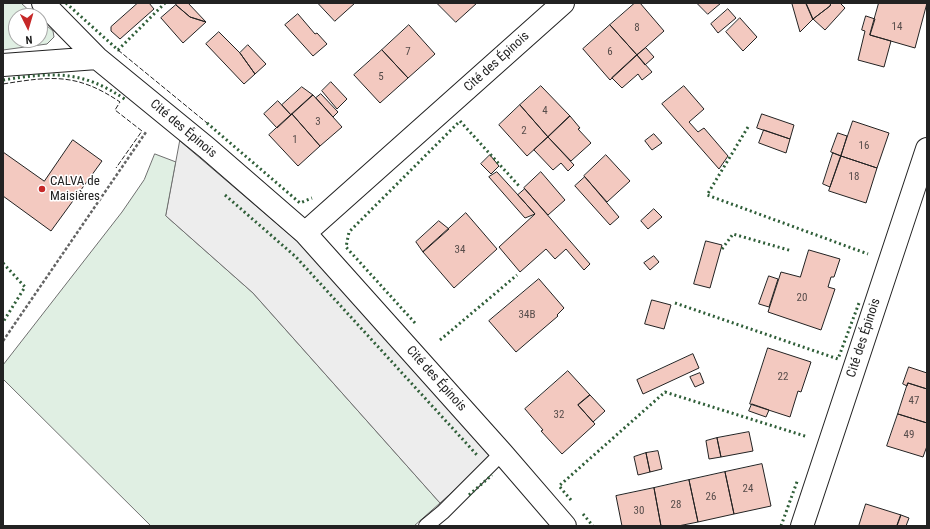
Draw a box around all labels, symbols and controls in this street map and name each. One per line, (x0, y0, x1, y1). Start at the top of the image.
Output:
north arrow (8, 8, 48, 48)
house number: 14 (892, 20, 902, 34)
house number: 8 (634, 21, 640, 35)
street label: Cité des Épinois (461, 29, 533, 95)
text: N (25, 33, 33, 46)
house number: 7 (405, 45, 411, 59)
house number: 6 (607, 45, 613, 59)
house number: 5 (378, 70, 384, 84)
street label: Cité des Épinois (146, 97, 220, 161)
house number: 4 (542, 104, 548, 118)
house number: 3 (315, 115, 321, 129)
house number: 2 (521, 124, 527, 138)
house number: 1 (292, 133, 298, 147)
house number: 16 (859, 139, 869, 153)
house number: 18 (849, 170, 859, 184)
place label: CALVA de Maisières (50, 174, 100, 205)
marker: CALVA de Maisières (37, 184, 47, 194)
house number: 34 (455, 243, 465, 257)
house number: 20 (797, 291, 807, 305)
street label: Cité des Épinois (844, 296, 884, 380)
house number: 34B (519, 308, 535, 322)
street label: Cité des Épinois (403, 343, 469, 415)
house number: 22 (778, 370, 788, 384)
house number: 47 (909, 394, 919, 408)
house number: 32 (554, 408, 564, 422)
house number: 49 (904, 428, 914, 442)
house number: 24 (743, 482, 753, 496)
house number: 26 (706, 490, 716, 504)
house number: 28 (671, 498, 681, 512)
house number: 30 (634, 504, 644, 518)

